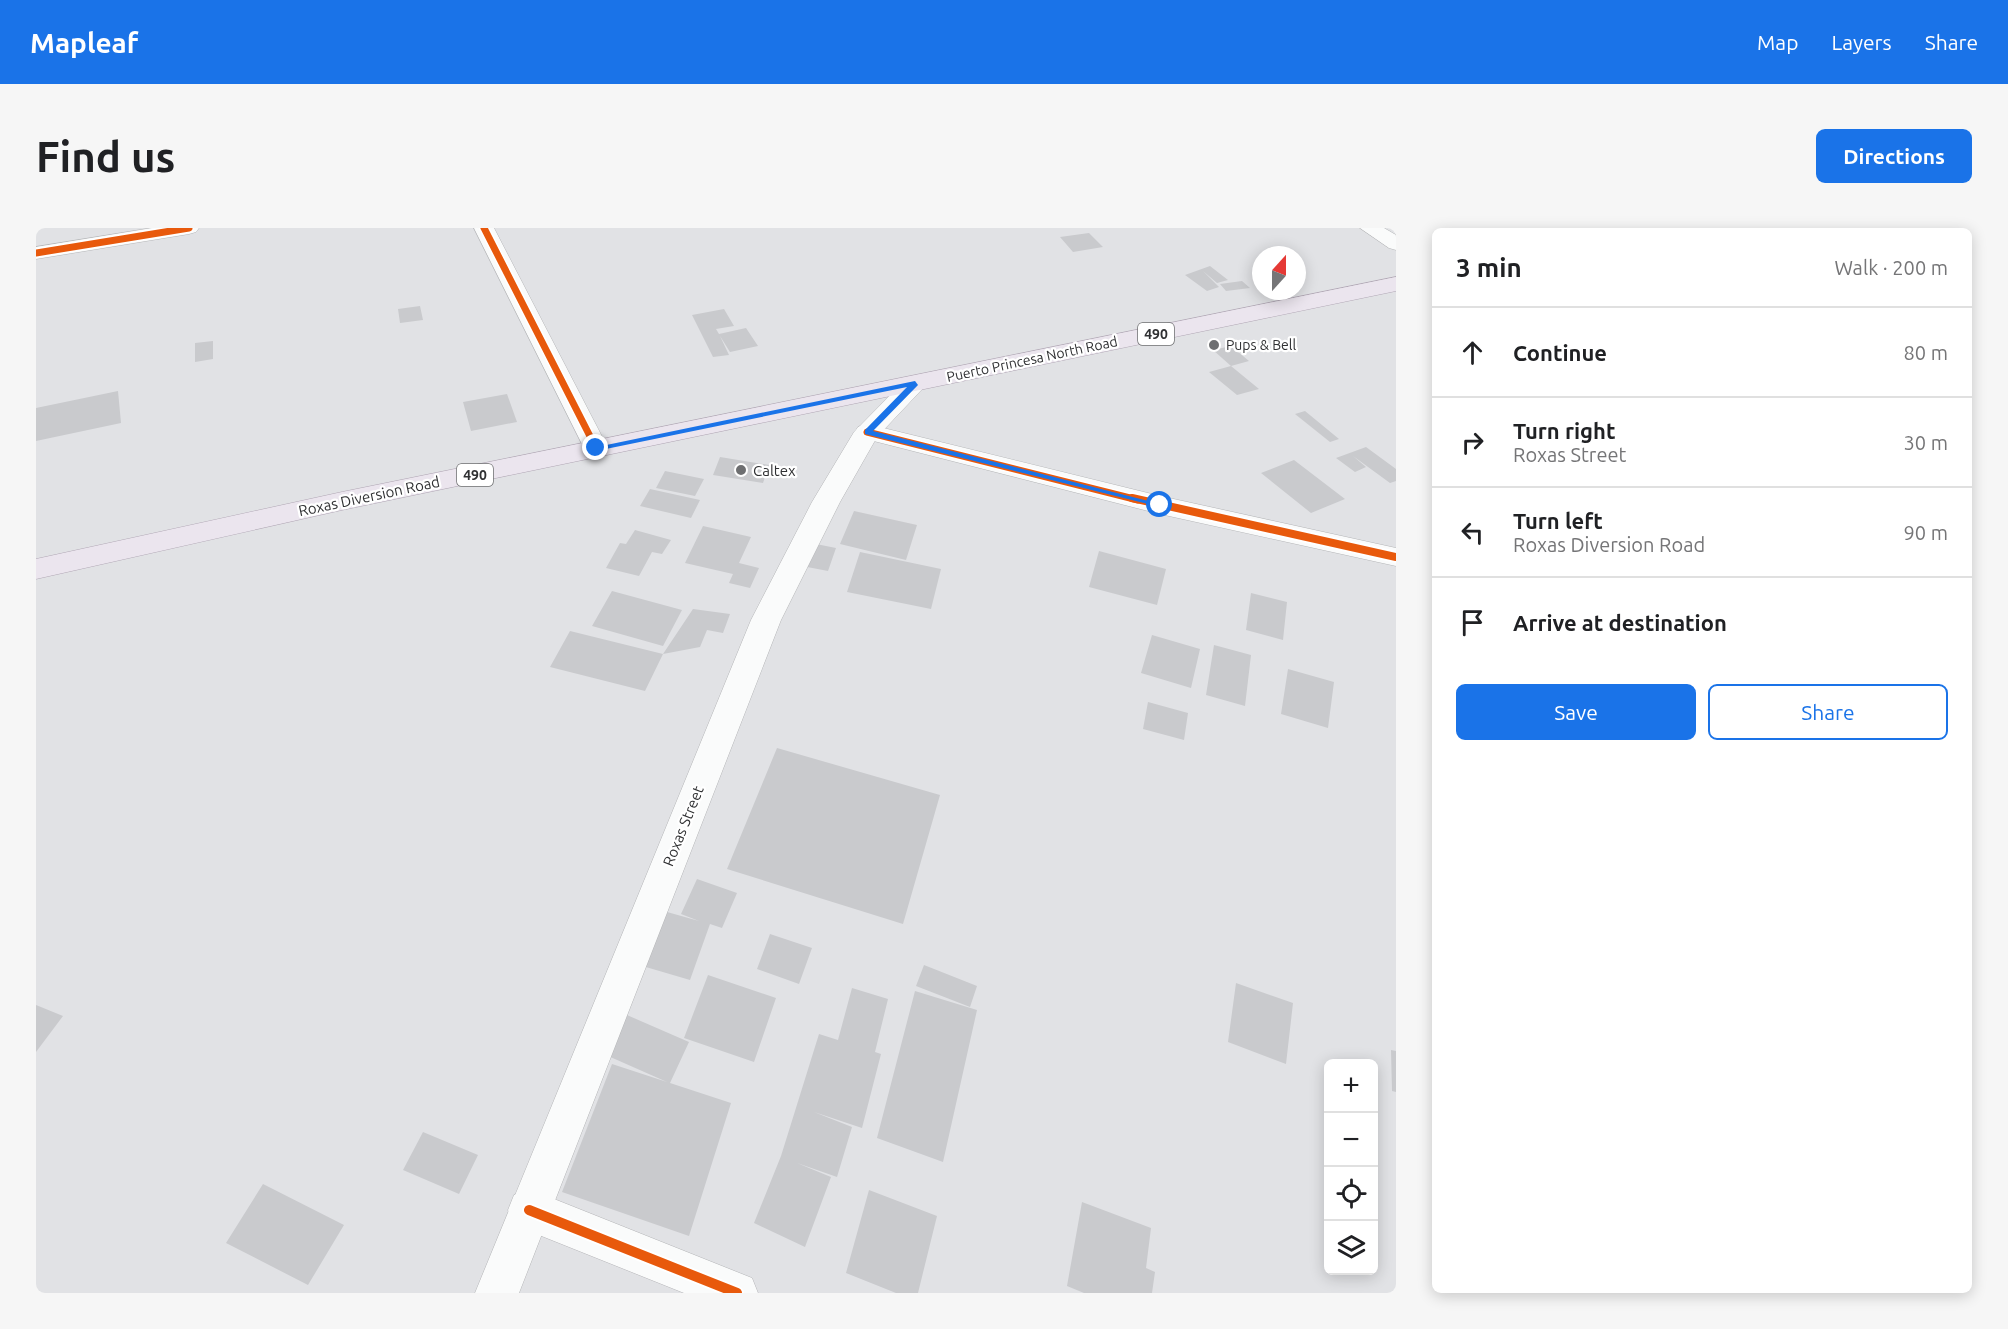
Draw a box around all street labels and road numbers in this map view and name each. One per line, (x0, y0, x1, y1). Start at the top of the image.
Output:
road number: 490 (1138, 323, 1174, 345)
street label: Puerto Princesa North Road (945, 333, 1119, 385)
road number: 490 (457, 464, 493, 486)
street label: Roxas Diversion Road (297, 473, 441, 519)
street label: Roxas Street (659, 783, 707, 869)

